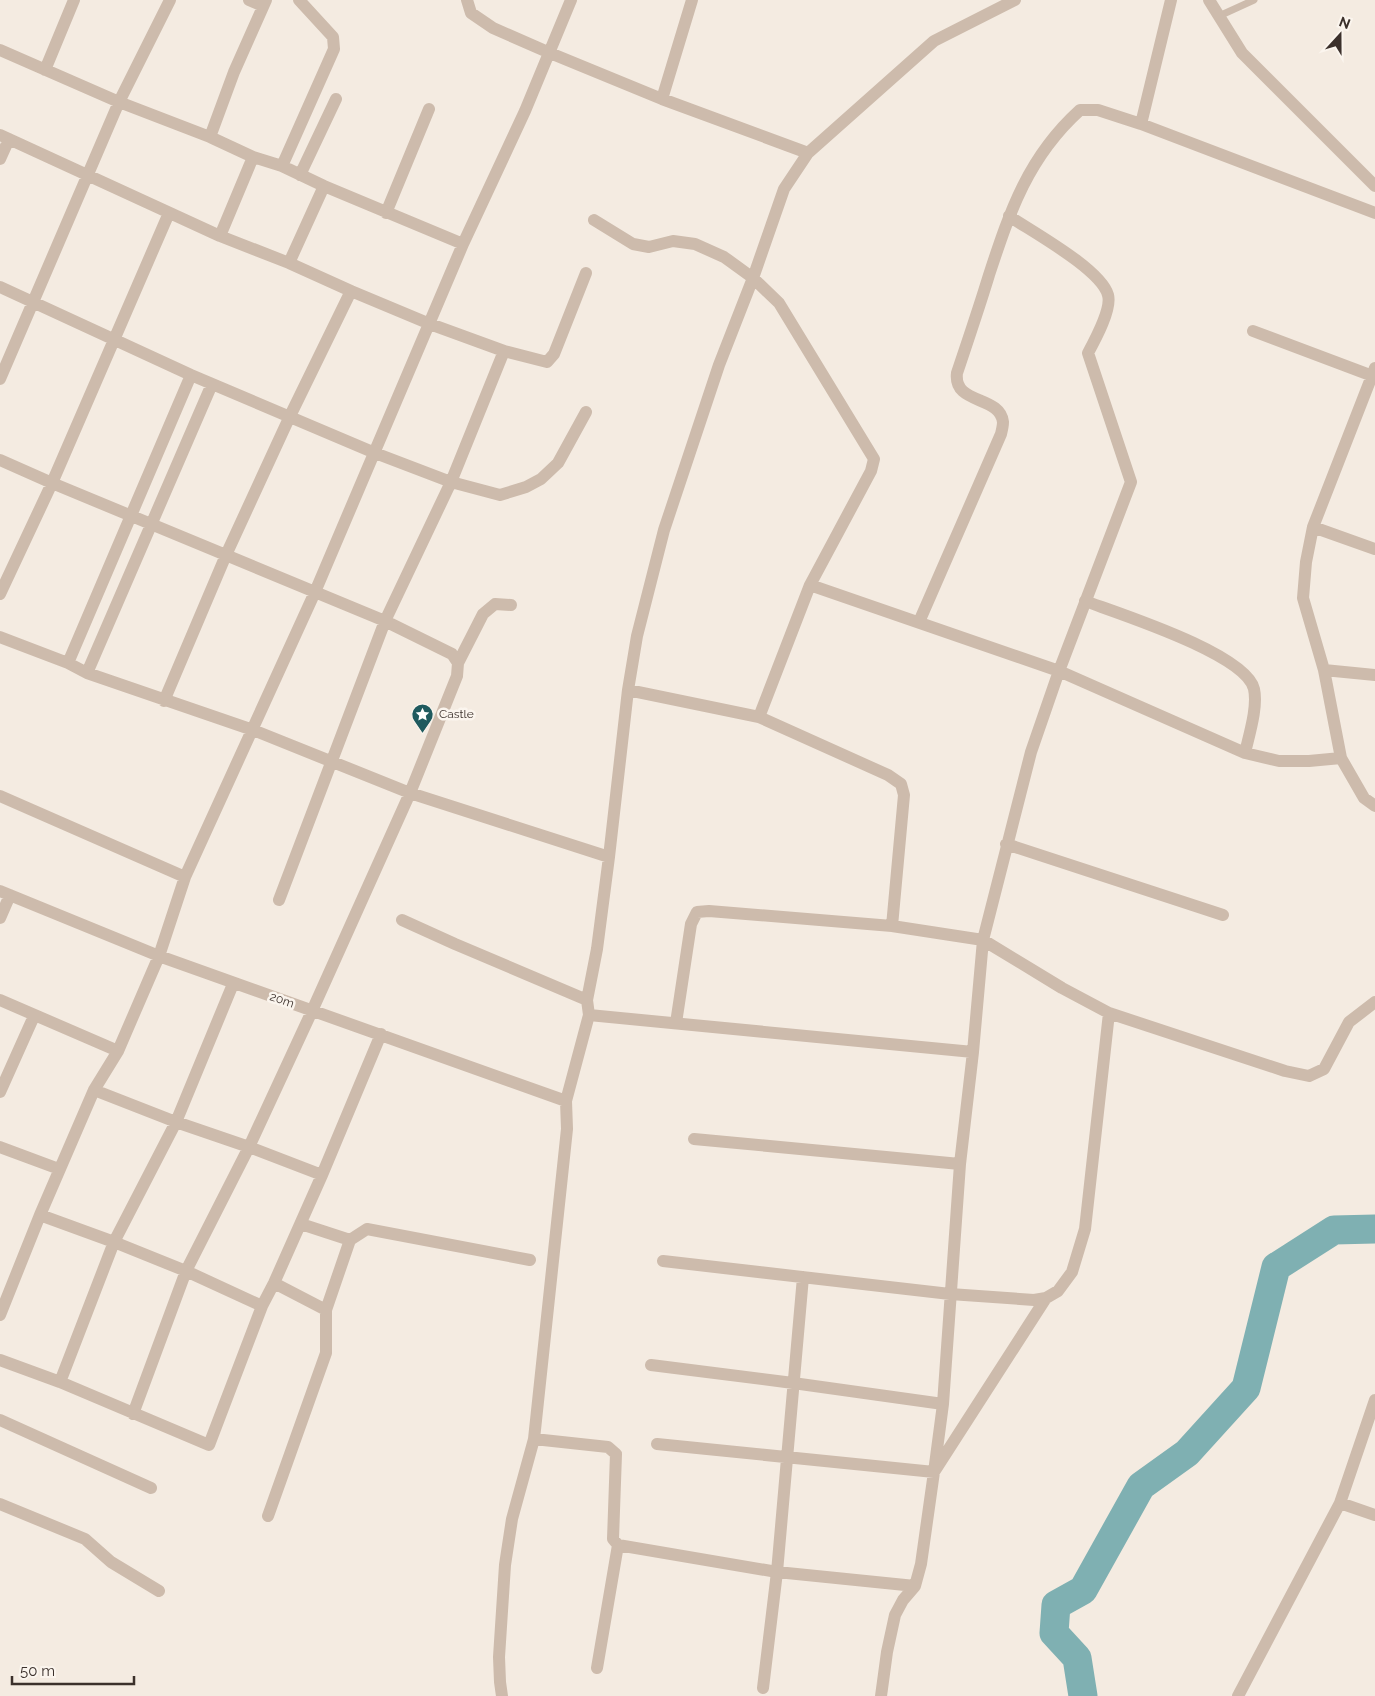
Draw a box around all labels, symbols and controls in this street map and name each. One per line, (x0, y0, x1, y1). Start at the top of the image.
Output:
north arrow (1315, 10, 1365, 60)
text: N (1337, 13, 1353, 32)
place icon: Castle (411, 702, 435, 733)
place label: Castle (439, 707, 474, 721)
street label: 20m (268, 989, 296, 1011)
scale bar (12, 1654, 135, 1686)
text: 50 m (20, 1662, 55, 1680)

